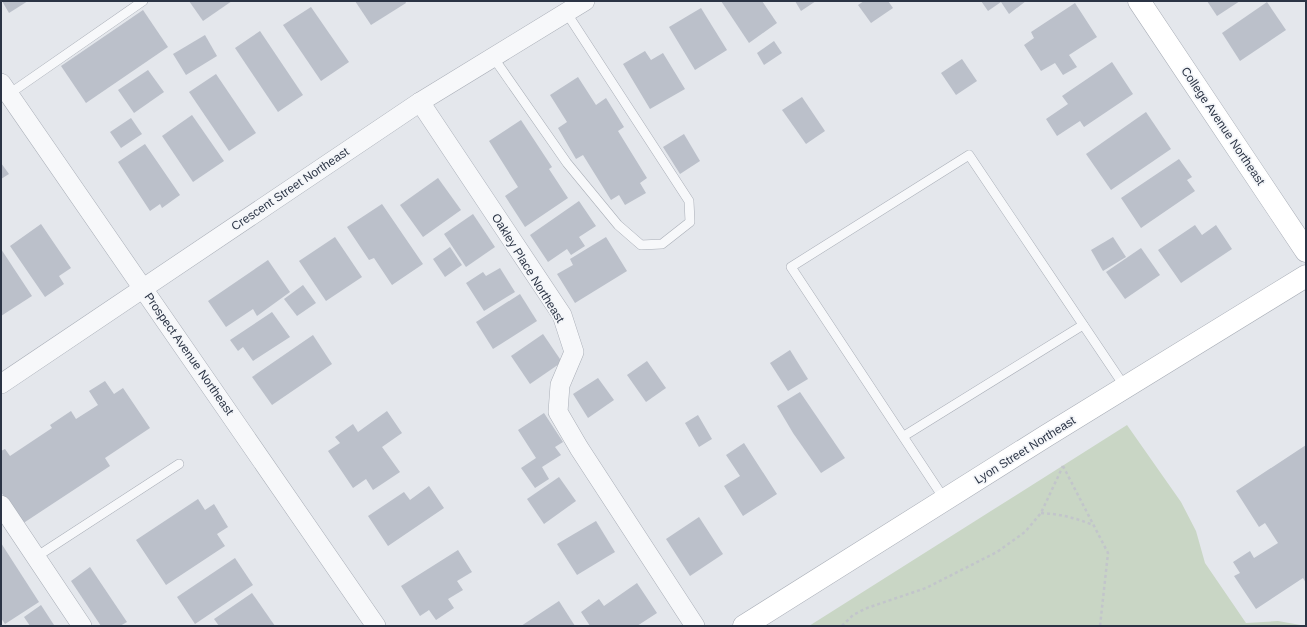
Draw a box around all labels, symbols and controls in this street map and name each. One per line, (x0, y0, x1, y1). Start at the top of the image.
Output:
street label: College Avenue Northeast (1178, 64, 1268, 188)
street label: Crescent Street Northeast (229, 144, 352, 234)
street label: Oakley Place Northeast (489, 211, 568, 326)
street label: Prospect Avenue Northeast (141, 290, 237, 418)
street label: Lyon Street Northeast (972, 413, 1079, 487)

